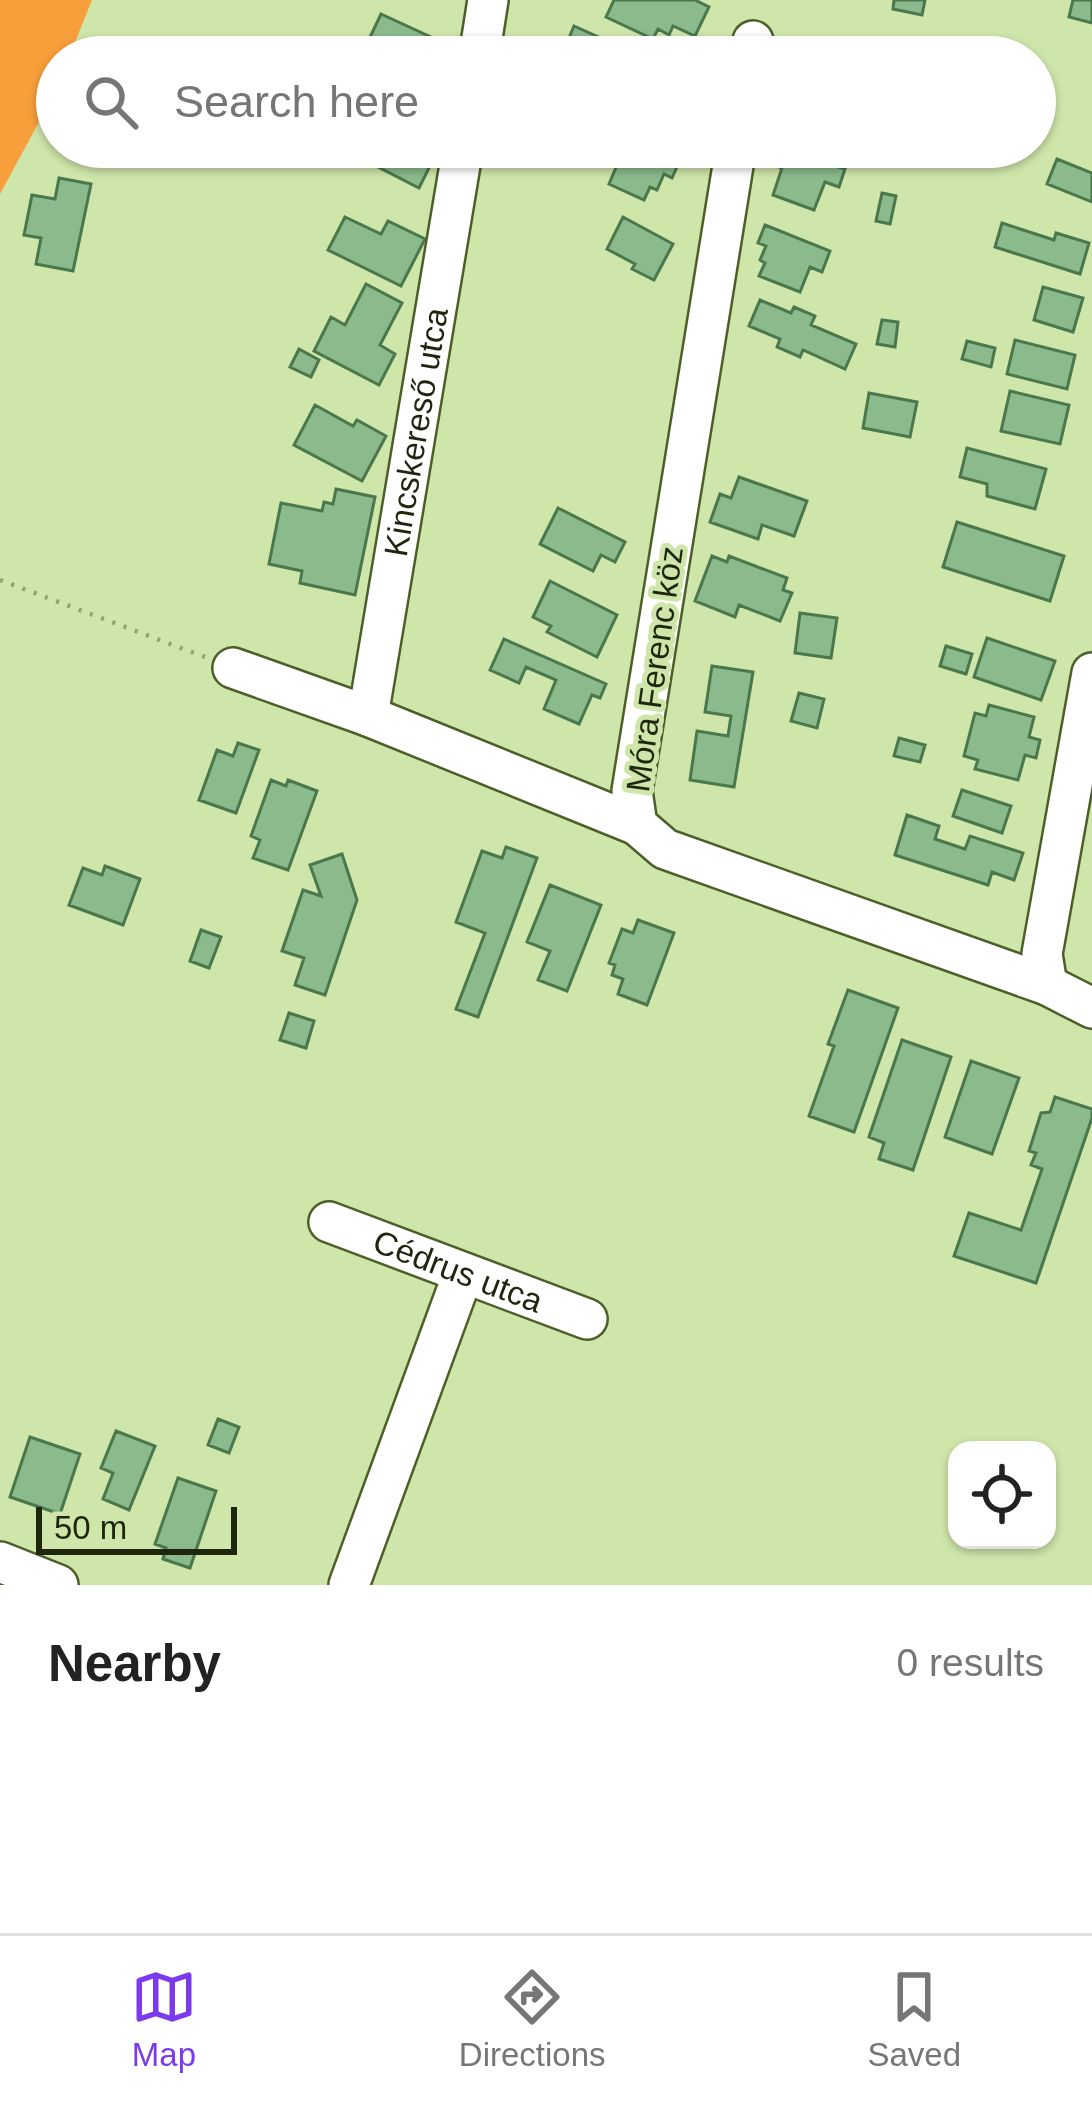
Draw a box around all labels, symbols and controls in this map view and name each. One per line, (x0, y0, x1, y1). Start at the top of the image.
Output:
search box (36, 36, 1056, 168)
icon: search (78, 69, 144, 135)
text: Search here (174, 76, 419, 127)
street label: Kincskereső utca (377, 304, 455, 559)
street label: Móra Ferenc köz (619, 544, 690, 794)
street label: Cédrus utca (368, 1222, 548, 1320)
map controls (948, 1441, 1056, 1549)
button: locate (948, 1441, 1056, 1549)
scale bar (36, 1501, 237, 1554)
text: 50 m (54, 1509, 127, 1546)
text: Nearby (48, 1635, 221, 1692)
text: 0 results (897, 1641, 1044, 1684)
tab: Map (131, 1964, 197, 2074)
tab: Directions (459, 1964, 606, 2074)
tab: Saved (867, 1964, 961, 2074)

